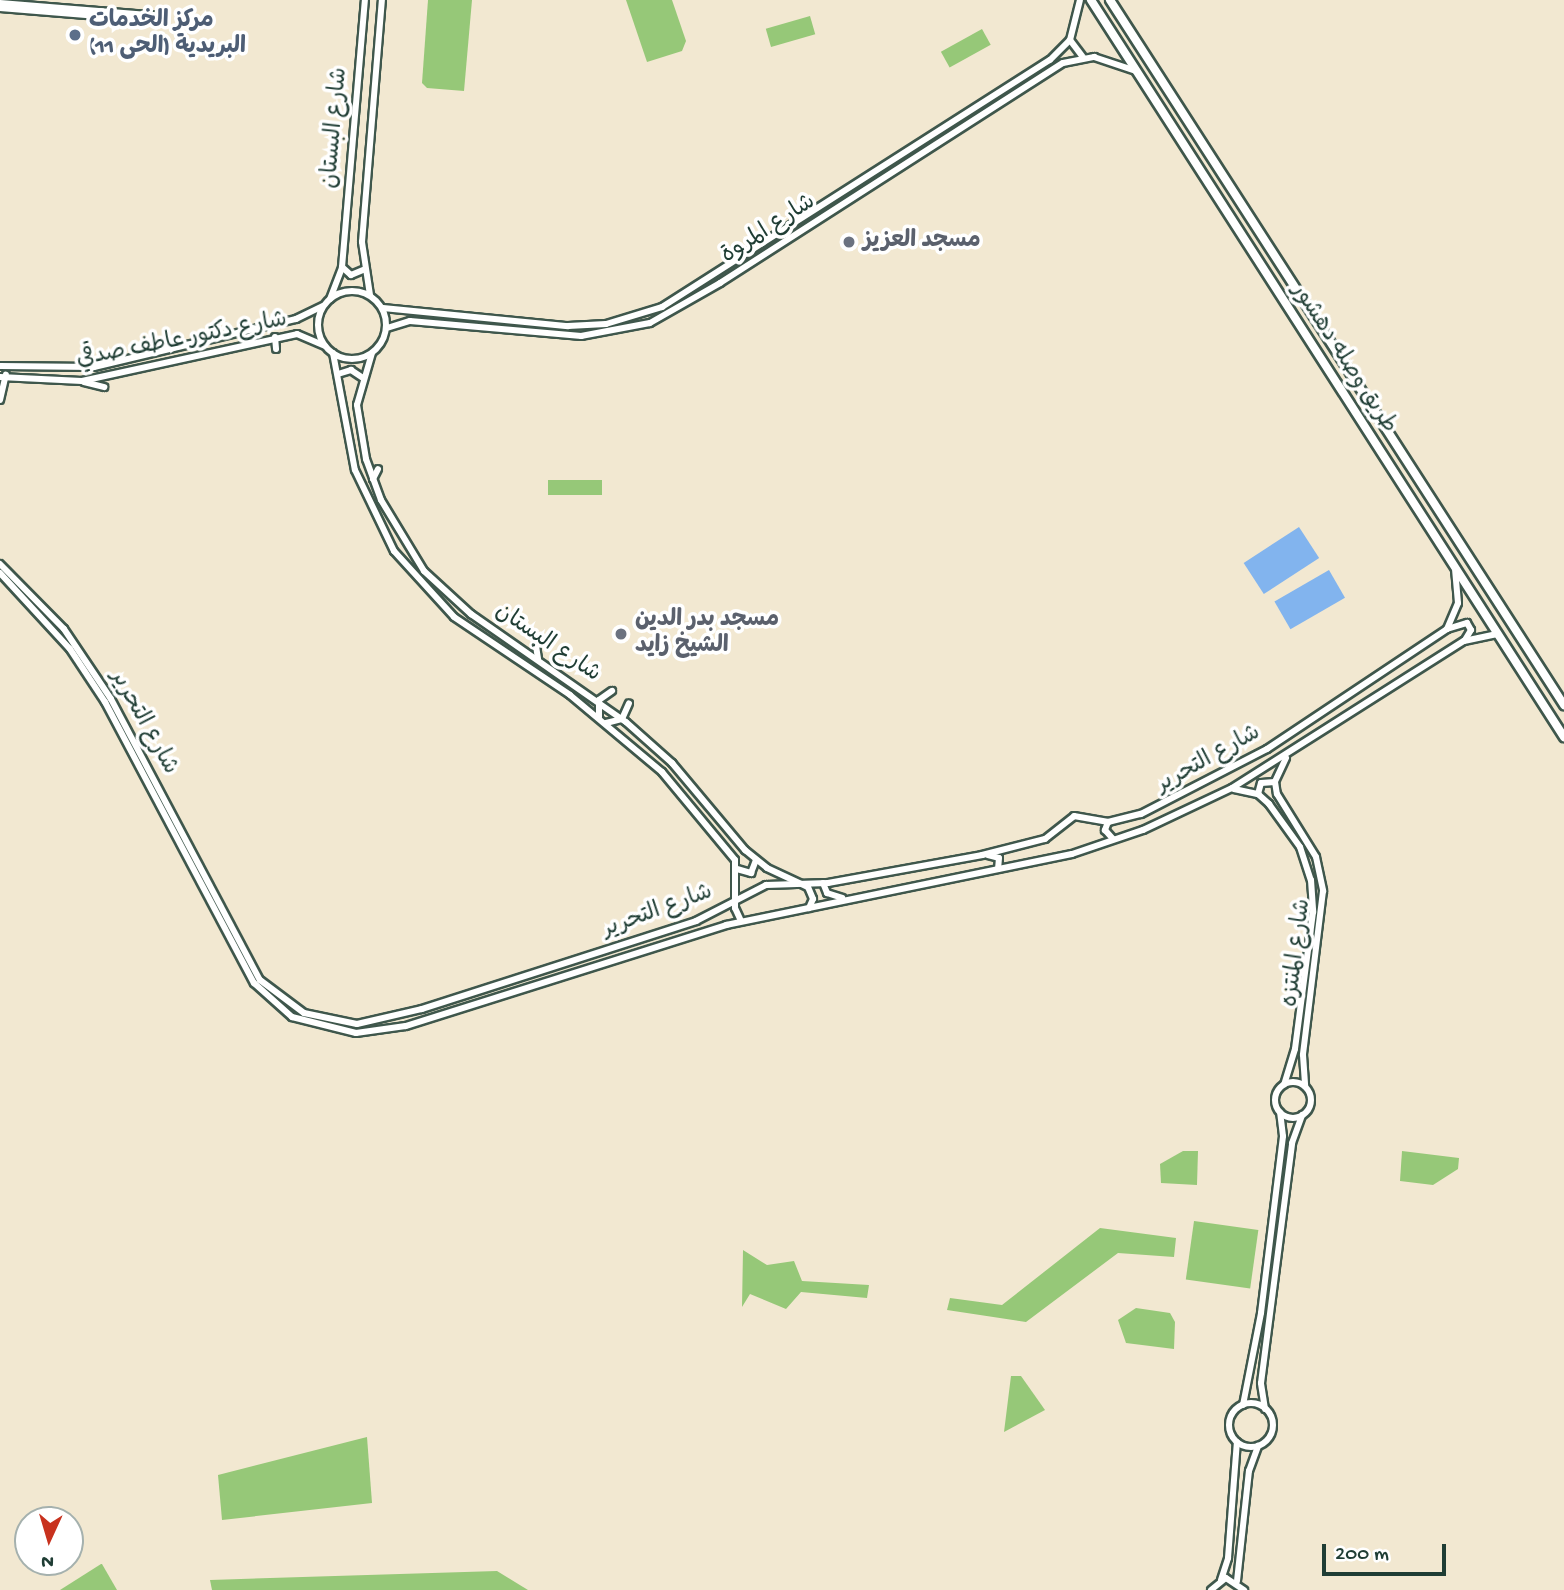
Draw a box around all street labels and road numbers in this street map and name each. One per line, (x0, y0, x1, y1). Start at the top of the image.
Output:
street label: شارع البستان (317, 66, 355, 190)
street label: شارع المروة (717, 189, 821, 271)
street label: طريق وصله دهشور (1284, 279, 1402, 439)
street label: شارع دكتور عاطف صدقي (74, 307, 290, 375)
street label: شارع البستان (489, 599, 605, 689)
street label: شارع التحرير (103, 666, 183, 780)
street label: شارع التحرير (1152, 720, 1266, 800)
street label: شارع التحرير (599, 879, 717, 945)
street label: شارع المنتزه (1278, 897, 1318, 1009)

